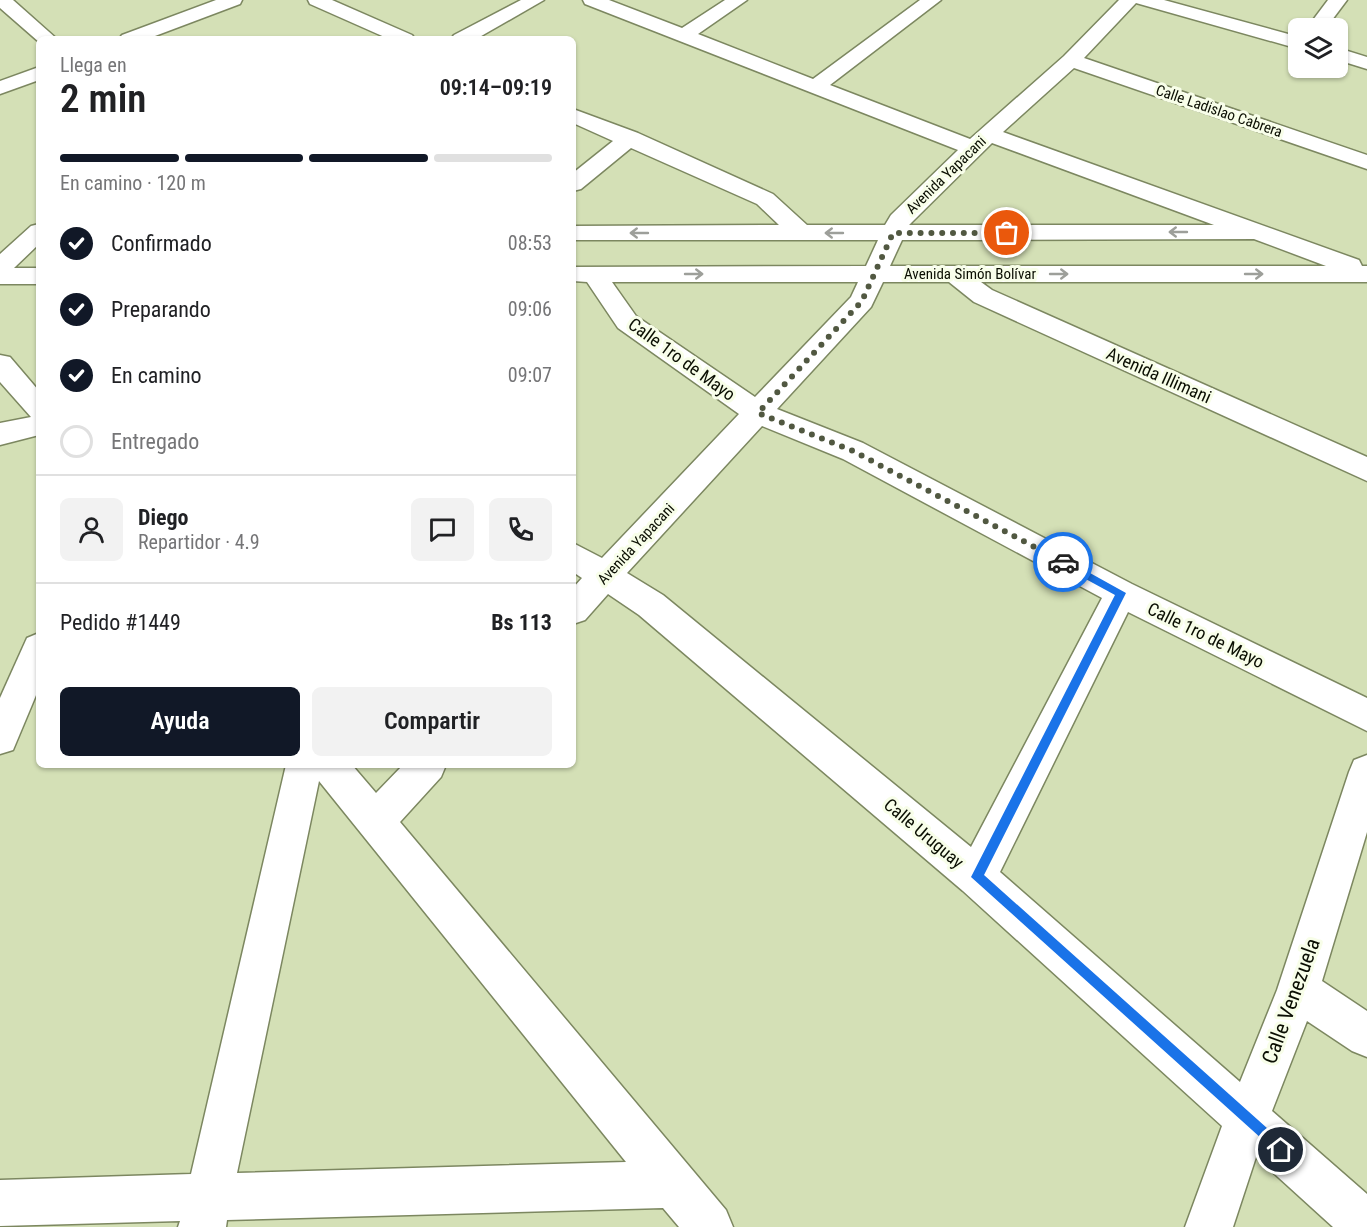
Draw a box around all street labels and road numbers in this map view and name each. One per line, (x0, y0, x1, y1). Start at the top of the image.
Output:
street label: Calle Ladislao Cabrera (1153, 81, 1285, 141)
street label: Avenida Yapacani (902, 132, 990, 218)
street label: Avenida Simón Bolívar (904, 265, 1036, 283)
street label: Calle 1ro de Mayo (624, 313, 740, 405)
street label: Avenida Illimani (1103, 343, 1215, 407)
street label: Avenida Yapacani (594, 500, 678, 588)
street label: Calle 1ro de Mayo (1144, 598, 1268, 672)
street label: Calle Uruguay (880, 794, 968, 873)
street label: Calle Venezuela (1257, 935, 1325, 1067)

